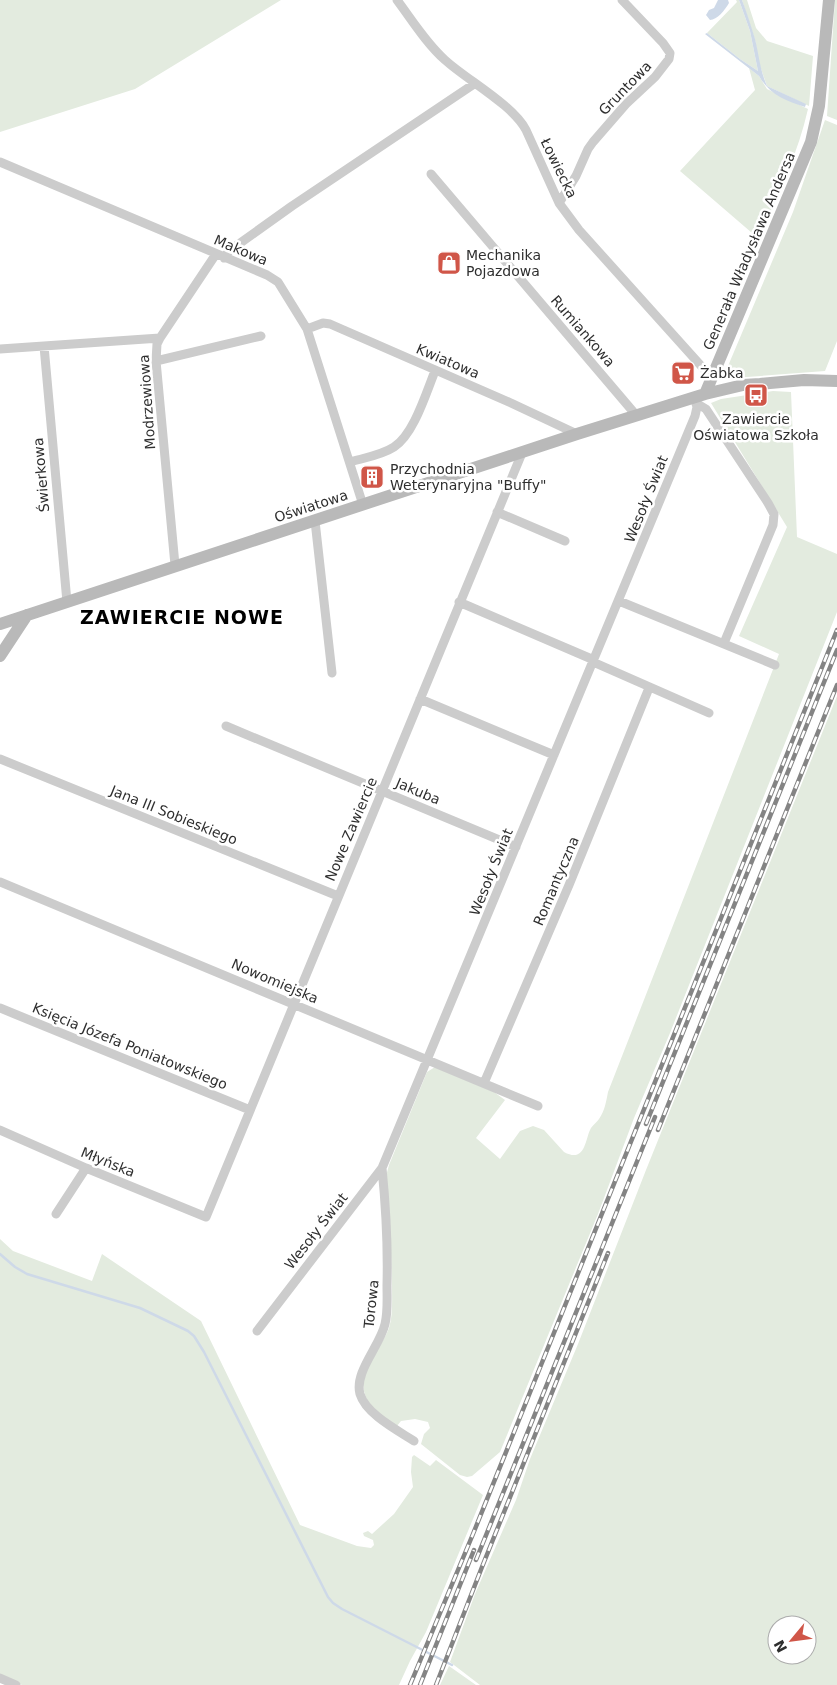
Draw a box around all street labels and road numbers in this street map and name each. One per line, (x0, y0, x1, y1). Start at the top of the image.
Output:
street label: Gruntowa (595, 58, 655, 118)
street label: Łowiecka (537, 135, 580, 201)
street label: Generała Władysława Andersa (700, 149, 798, 353)
street label: Makowa (212, 232, 270, 268)
street label: Rumiankowa (548, 292, 618, 370)
street label: Kwiatowa (414, 341, 482, 381)
street label: Modrzewiowa (136, 354, 158, 450)
street label: Świerkowa (29, 437, 52, 513)
street label: Wesoły Świat (620, 452, 671, 545)
street label: Oświatowa (272, 487, 350, 525)
street label: Jakuba (392, 774, 443, 807)
street label: Nowe Zawiercie (322, 775, 380, 883)
street label: Jana III Sobieskiego (107, 782, 240, 848)
street label: Wesoły Świat (465, 825, 516, 918)
street label: Romantyczna (530, 834, 582, 928)
street label: Nowomiejska (229, 956, 321, 1006)
street label: Księcia Józefa Poniatowskiego (30, 999, 230, 1093)
street label: Młyńska (79, 1144, 137, 1180)
street label: Wesoły Świat (280, 1189, 351, 1272)
street label: Torowa (360, 1279, 382, 1330)

